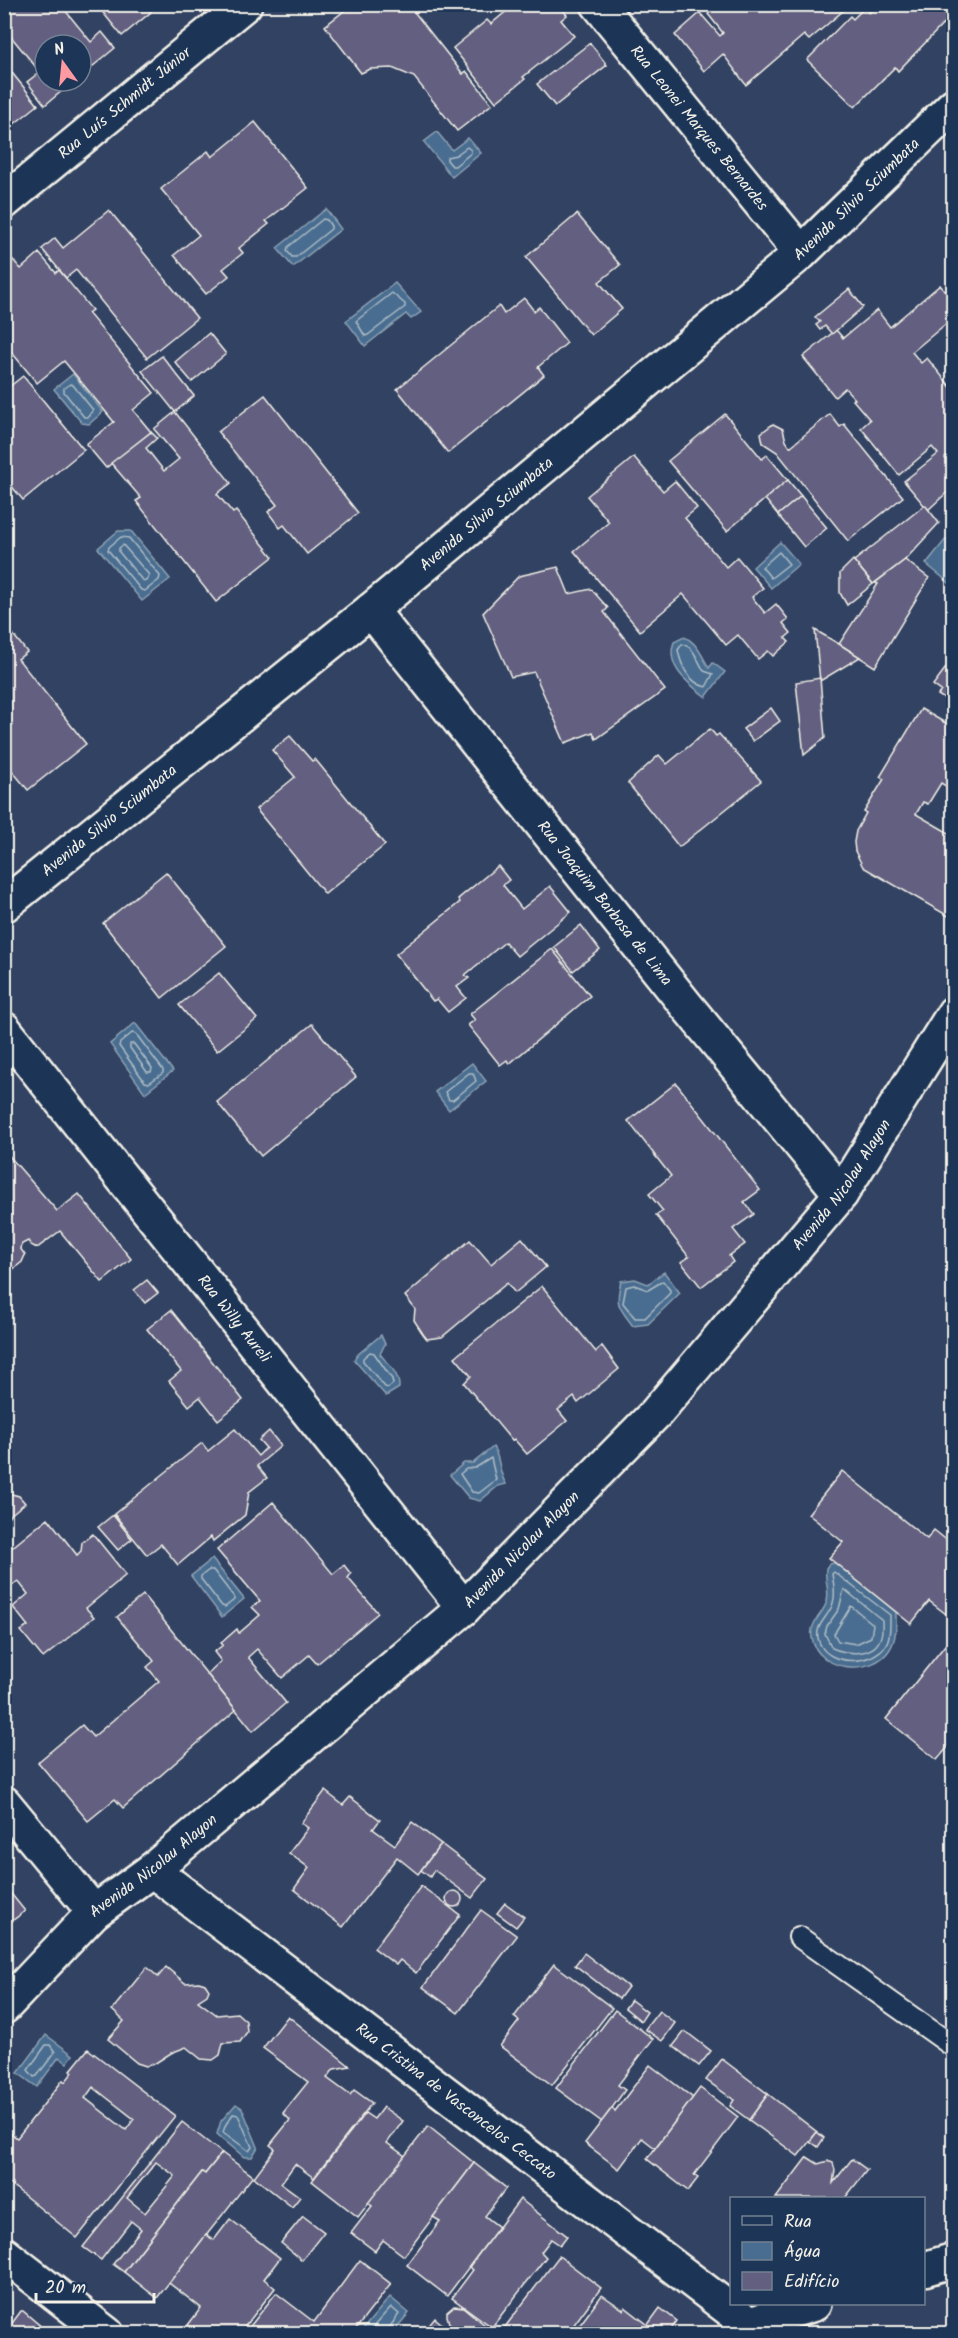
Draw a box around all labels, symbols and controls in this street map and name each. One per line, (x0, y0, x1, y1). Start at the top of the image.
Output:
north arrow (33, 33, 93, 93)
text: N (51, 37, 68, 63)
street label: Rua Luís Schmidt Júnior (52, 40, 198, 165)
street label: Rua Leonei Marques Bernardes (624, 40, 774, 216)
street label: Avenida Silvio Sciumbata (788, 132, 926, 267)
street label: Avenida Silvio Sciumbata (414, 451, 559, 577)
street label: Avenida Silvio Sciumbata (36, 758, 183, 883)
street label: Rua Joaquim Barbosa de Lima (531, 815, 679, 991)
street label: Avenida Nicolau Alayon (786, 1114, 897, 1256)
street label: Rua Willy Aureli (191, 1269, 278, 1369)
street label: Avenida Nicolau Alayon (458, 1485, 586, 1614)
street label: Avenida Nicolau Alayon (84, 1808, 223, 1924)
street label: Rua Cristina de Vasconcelos Ceccato (350, 2017, 562, 2186)
legend (730, 2197, 925, 2305)
text: Rua (784, 2208, 812, 2237)
text: Água (784, 2238, 821, 2267)
scale bar (36, 2266, 154, 2304)
text: Edifício (784, 2268, 839, 2297)
text: 20 m (45, 2274, 86, 2303)

